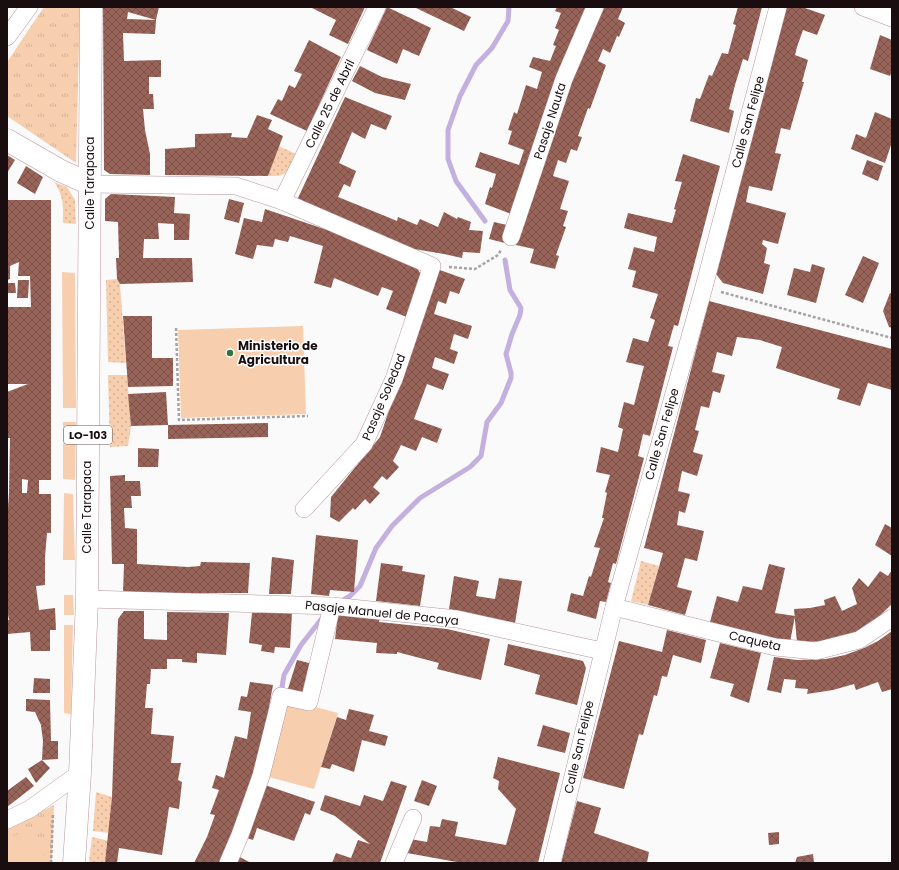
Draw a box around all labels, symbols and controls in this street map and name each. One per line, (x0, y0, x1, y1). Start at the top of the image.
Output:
street label: Calle 25 de Abril (301, 56, 358, 151)
street label: Calle San Felipe (727, 74, 768, 170)
street label: Pasaje Nauta (529, 80, 570, 161)
street label: Calle Tarapaca (81, 137, 98, 229)
place label: Ministerio de Agricultura (238, 337, 318, 368)
marker: Ministerio de Agricultura (225, 348, 235, 358)
street label: Pasaje Soledad (358, 351, 409, 443)
street label: Calle San Felipe (640, 386, 683, 482)
road number: LO-103 (64, 426, 112, 444)
street label: Calle Tarapaca (78, 461, 95, 553)
street label: Pasaje Manuel de Pacaya (304, 596, 460, 629)
street label: Caqueta (727, 626, 783, 655)
street label: Calle San Felipe (560, 699, 597, 795)

